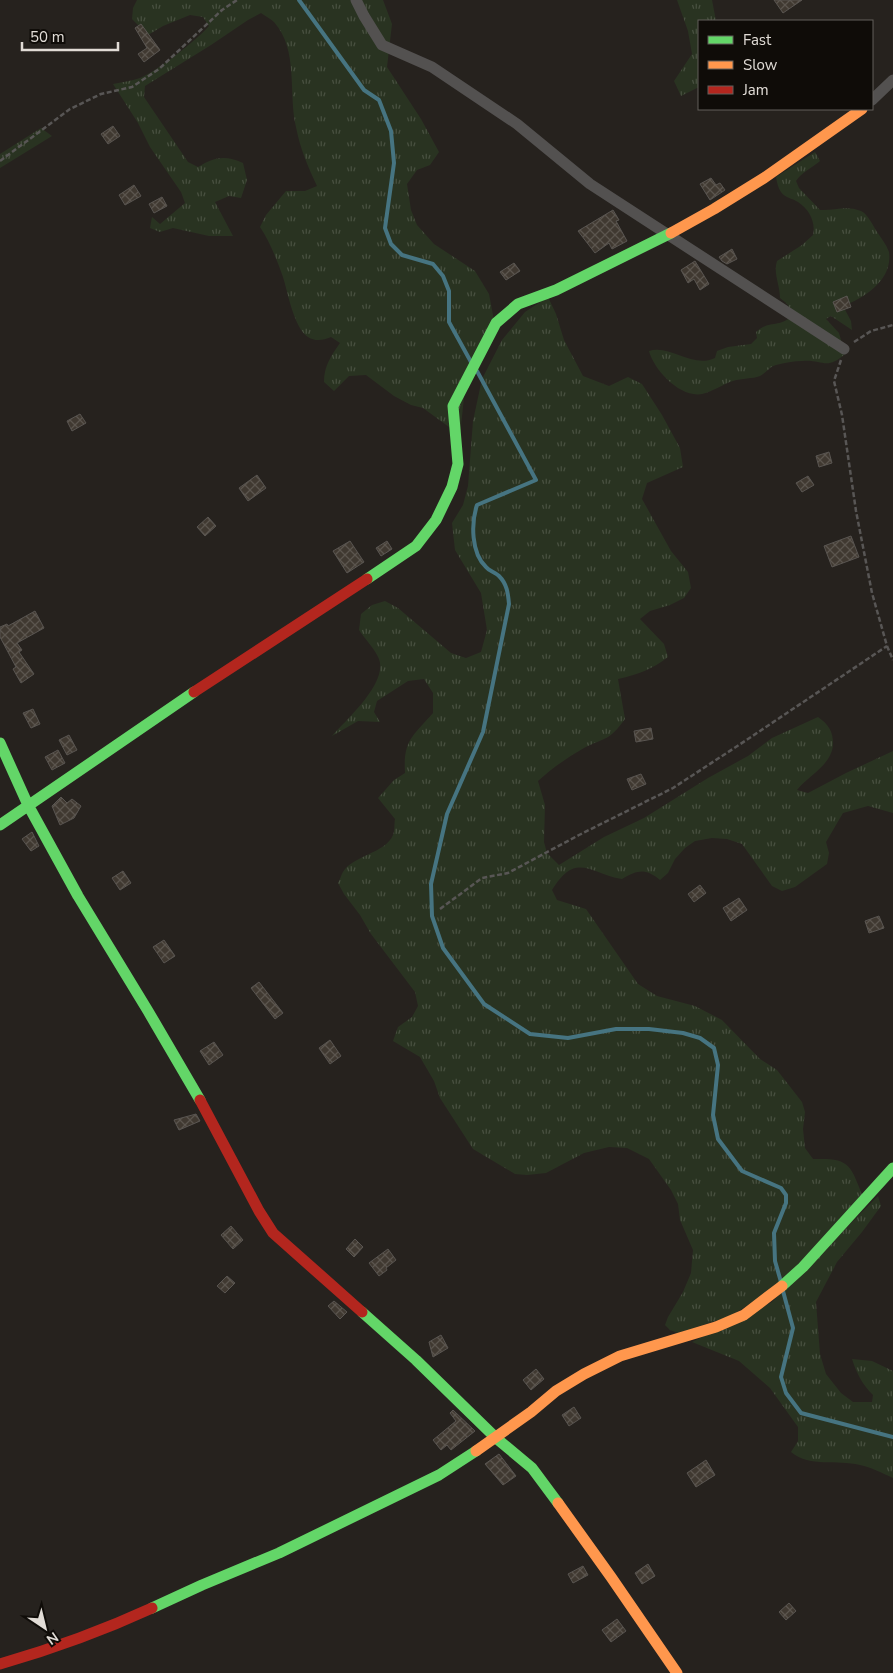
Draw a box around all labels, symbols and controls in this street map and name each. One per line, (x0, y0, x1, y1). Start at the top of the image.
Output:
scale bar (22, 20, 119, 52)
legend (698, 20, 873, 110)
text: 50 m (30, 27, 65, 47)
text: Fast (743, 30, 772, 50)
text: Slow (743, 55, 778, 75)
text: Jam (742, 80, 769, 100)
north arrow (20, 1603, 70, 1653)
text: N (42, 1627, 62, 1649)

